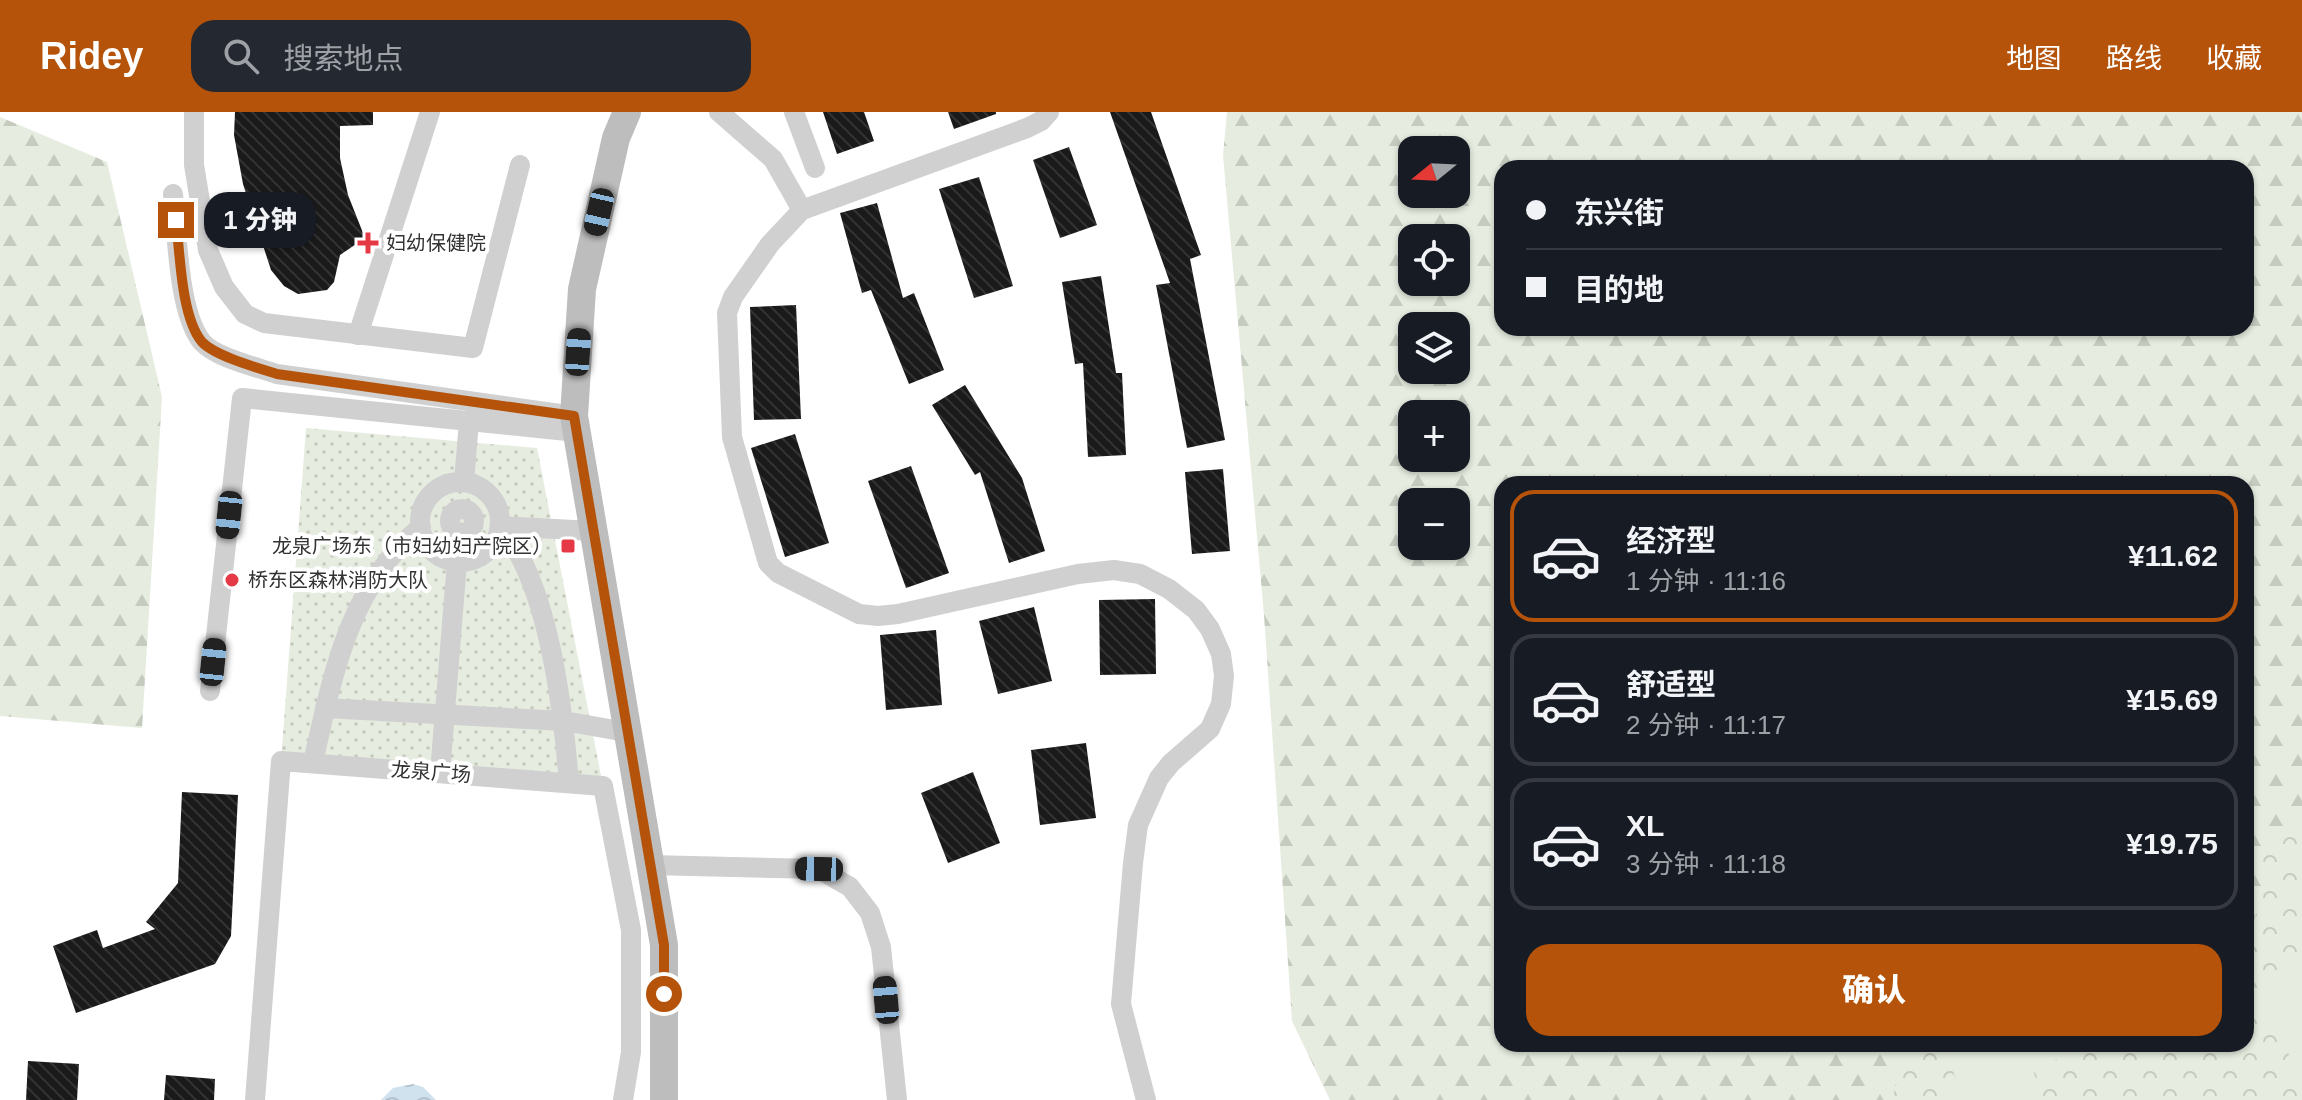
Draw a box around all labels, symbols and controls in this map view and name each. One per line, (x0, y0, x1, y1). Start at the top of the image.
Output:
search box (191, 20, 751, 92)
icon: search (219, 34, 263, 78)
text: Ridey (40, 35, 143, 77)
text: 搜索地点 (283, 42, 403, 75)
text: 地图 (2006, 43, 2062, 74)
text: 路线 (2106, 43, 2162, 74)
text: 收藏 (2206, 43, 2262, 74)
north arrow (1398, 136, 1470, 208)
map controls (1398, 136, 1470, 560)
car (582, 186, 616, 238)
callout: 1 分钟 (204, 192, 316, 248)
text: 东兴街 (1574, 196, 1664, 229)
route end (158, 202, 194, 238)
text: 1 分钟 (223, 205, 297, 235)
button: locate (1398, 224, 1470, 296)
marker: 妇幼保健院 (357, 232, 379, 254)
place label: 妇幼保健院 (386, 232, 486, 254)
text: 目的地 (1574, 273, 1664, 306)
button: layers (1398, 312, 1470, 384)
car (564, 327, 592, 377)
button: + (1398, 400, 1470, 472)
button: − (1398, 488, 1470, 560)
car (215, 490, 243, 540)
icon: car (1530, 520, 1602, 592)
text: 经济型 (1626, 524, 1716, 557)
place label: 龙泉广场东（市妇幼妇产院区） (272, 535, 552, 557)
marker: 龙泉广场东（市妇幼妇产院区） (559, 537, 577, 555)
text: ¥11.62 (2128, 539, 2218, 572)
text: 1 分钟 · 11:16 (1626, 566, 1786, 596)
place label: 桥东区森林消防大队 (248, 569, 428, 591)
marker: 桥东区森林消防大队 (223, 571, 241, 589)
car (199, 637, 227, 687)
icon: car (1530, 664, 1602, 736)
text: 舒适型 (1626, 668, 1716, 701)
text: ¥15.69 (2126, 683, 2218, 716)
text: 2 分钟 · 11:17 (1626, 710, 1786, 740)
street label: 龙泉广场 (390, 758, 472, 786)
icon: car (1530, 808, 1602, 880)
text: XL (1626, 809, 1664, 842)
text: ¥19.75 (2126, 827, 2218, 860)
text: 3 分钟 · 11:18 (1626, 849, 1786, 879)
car (795, 857, 843, 881)
button: 确认 (1526, 944, 2222, 1036)
car (872, 975, 900, 1025)
route start (646, 976, 682, 1012)

